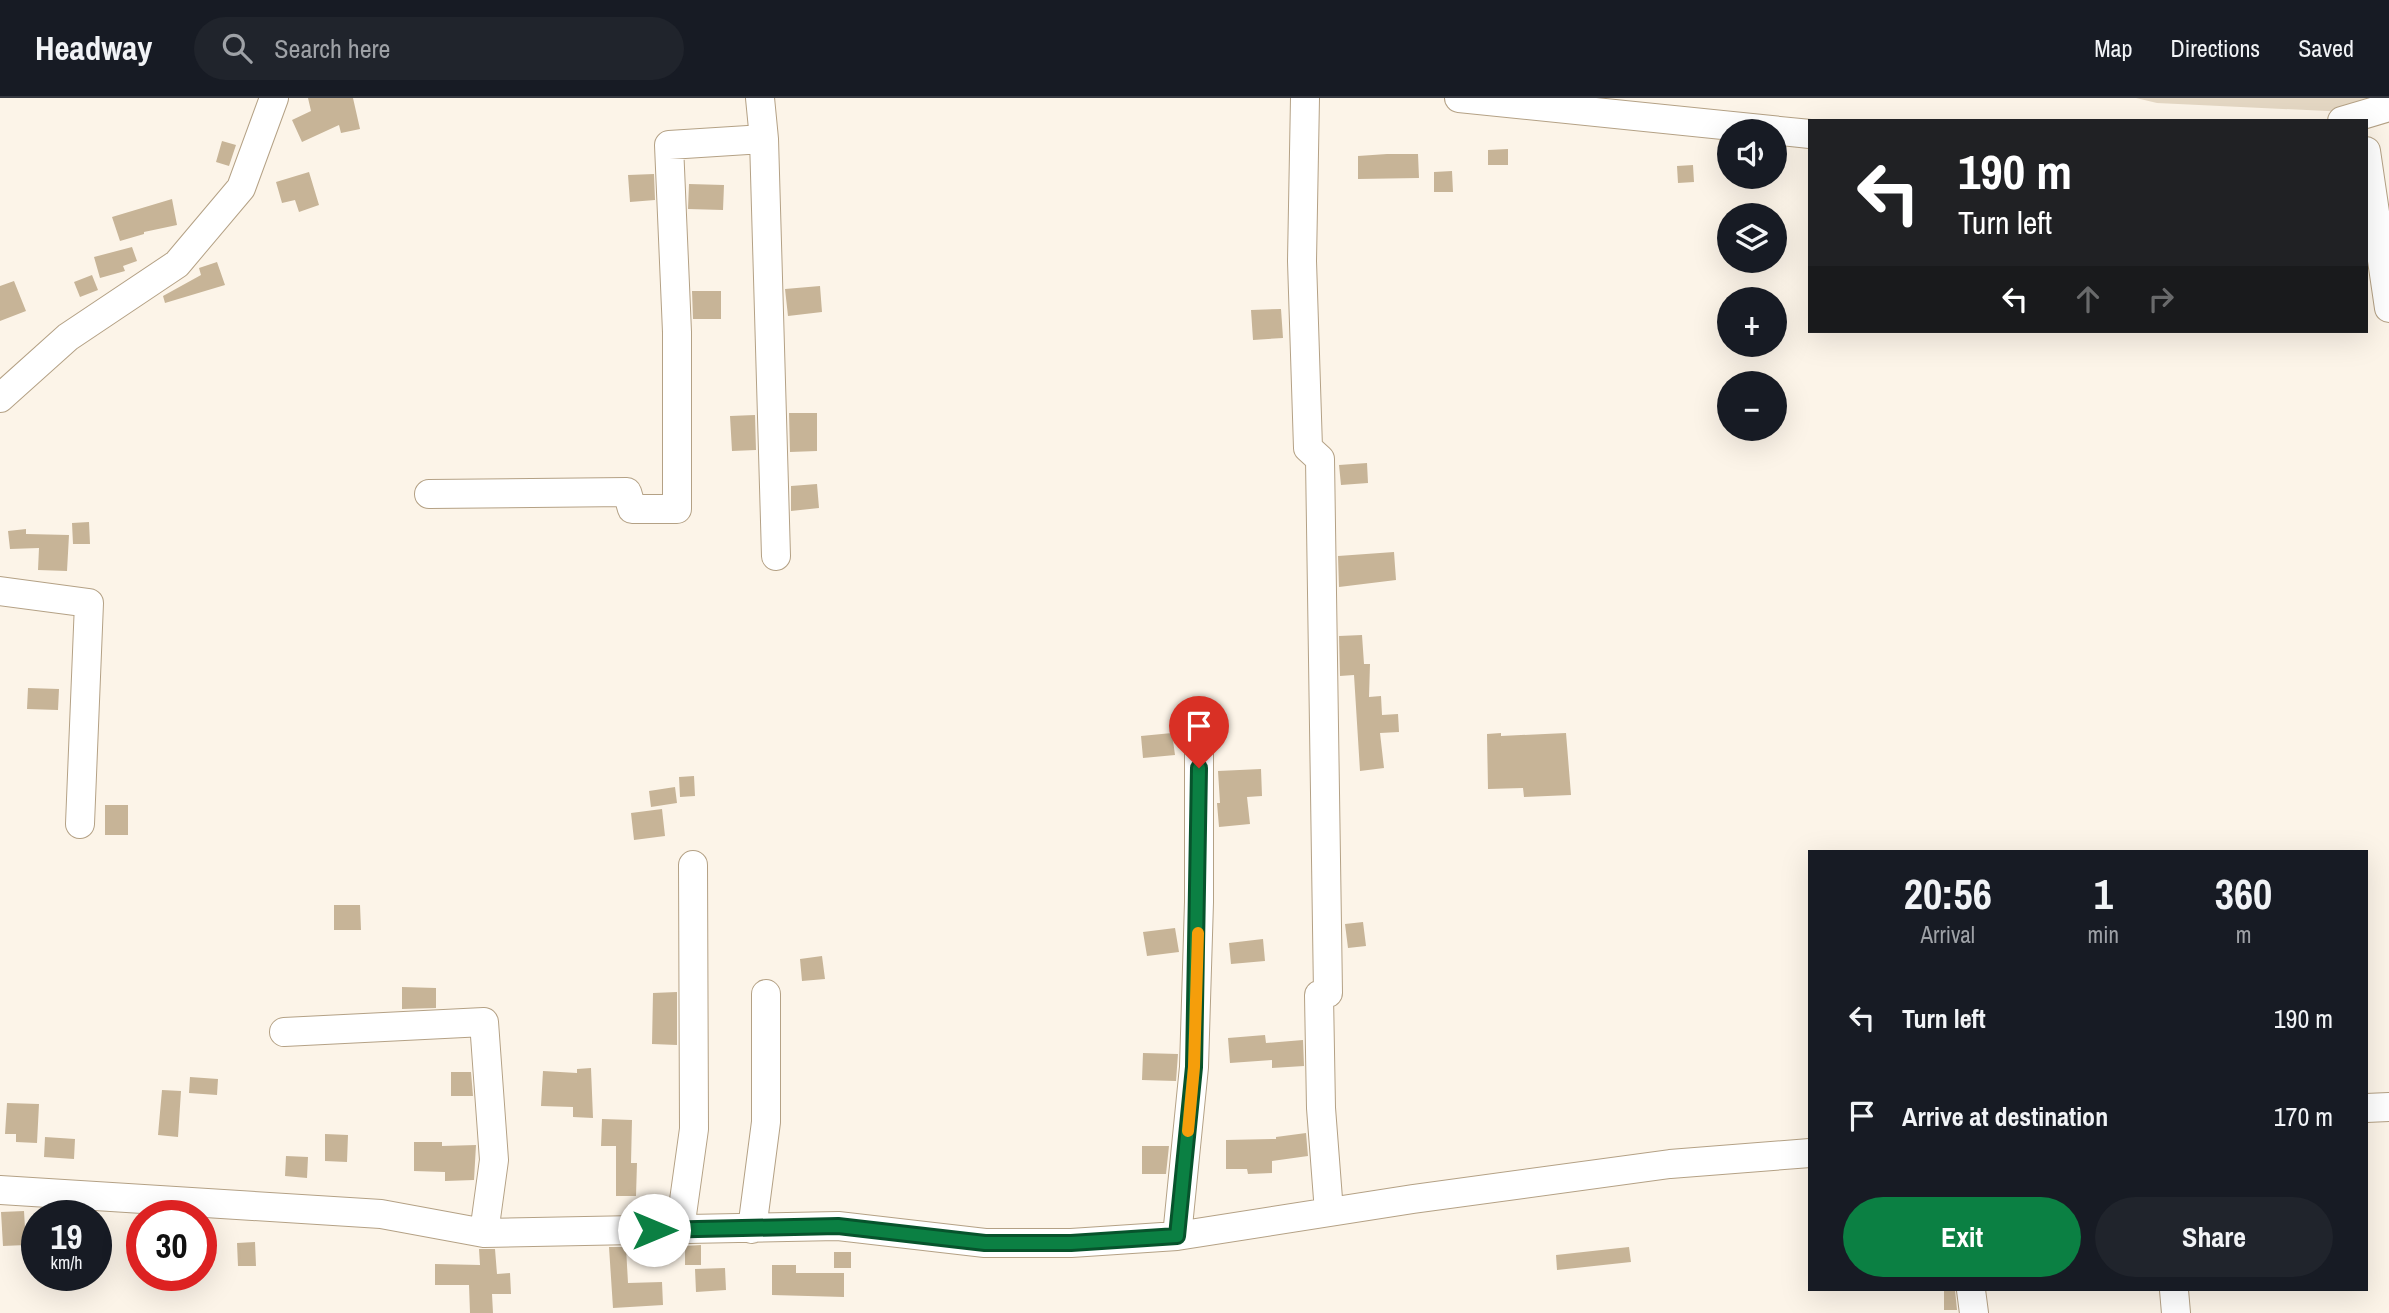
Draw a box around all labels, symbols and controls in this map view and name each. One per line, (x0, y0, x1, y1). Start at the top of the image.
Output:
search box (194, 17, 684, 80)
text: Headway (35, 26, 152, 70)
icon: search (218, 29, 256, 67)
text: Search here (274, 31, 390, 66)
text: Map (2094, 32, 2132, 64)
text: Directions (2170, 32, 2260, 64)
text: Saved (2298, 32, 2354, 64)
map controls (1717, 119, 1787, 441)
button: sound (1717, 119, 1787, 189)
text: 190 m (1958, 138, 2072, 204)
icon: left (1843, 147, 1934, 238)
text: Turn left (1958, 201, 2052, 244)
button: layers (1717, 203, 1787, 273)
icon: left (1996, 280, 2034, 318)
icon: ahead (2069, 280, 2107, 318)
icon: right (2142, 280, 2180, 318)
button: + (1717, 287, 1787, 357)
button: − (1717, 371, 1787, 441)
pin (1169, 696, 1229, 768)
icon: arrive (1180, 707, 1218, 745)
text: 20:56 (1904, 866, 1992, 922)
text: 1 (2094, 866, 2113, 922)
text: 360 (2215, 866, 2272, 922)
text: Arrival (1921, 919, 1975, 950)
text: min (2088, 919, 2119, 950)
text: m (2236, 919, 2251, 950)
icon: left (1843, 999, 1881, 1037)
text: Turn left (1902, 1001, 1986, 1036)
text: 190 m (2274, 1001, 2333, 1036)
icon: arrive (1843, 1097, 1881, 1135)
text: Arrive at destination (1902, 1099, 2108, 1134)
text: 170 m (2274, 1099, 2333, 1134)
position arrow (617, 1193, 691, 1267)
button: Exit (1843, 1197, 2081, 1277)
button: Share (2095, 1197, 2333, 1277)
speed limit sign: 30 (126, 1200, 217, 1291)
text: 19 (51, 1213, 82, 1260)
text: km/h (51, 1250, 83, 1275)

